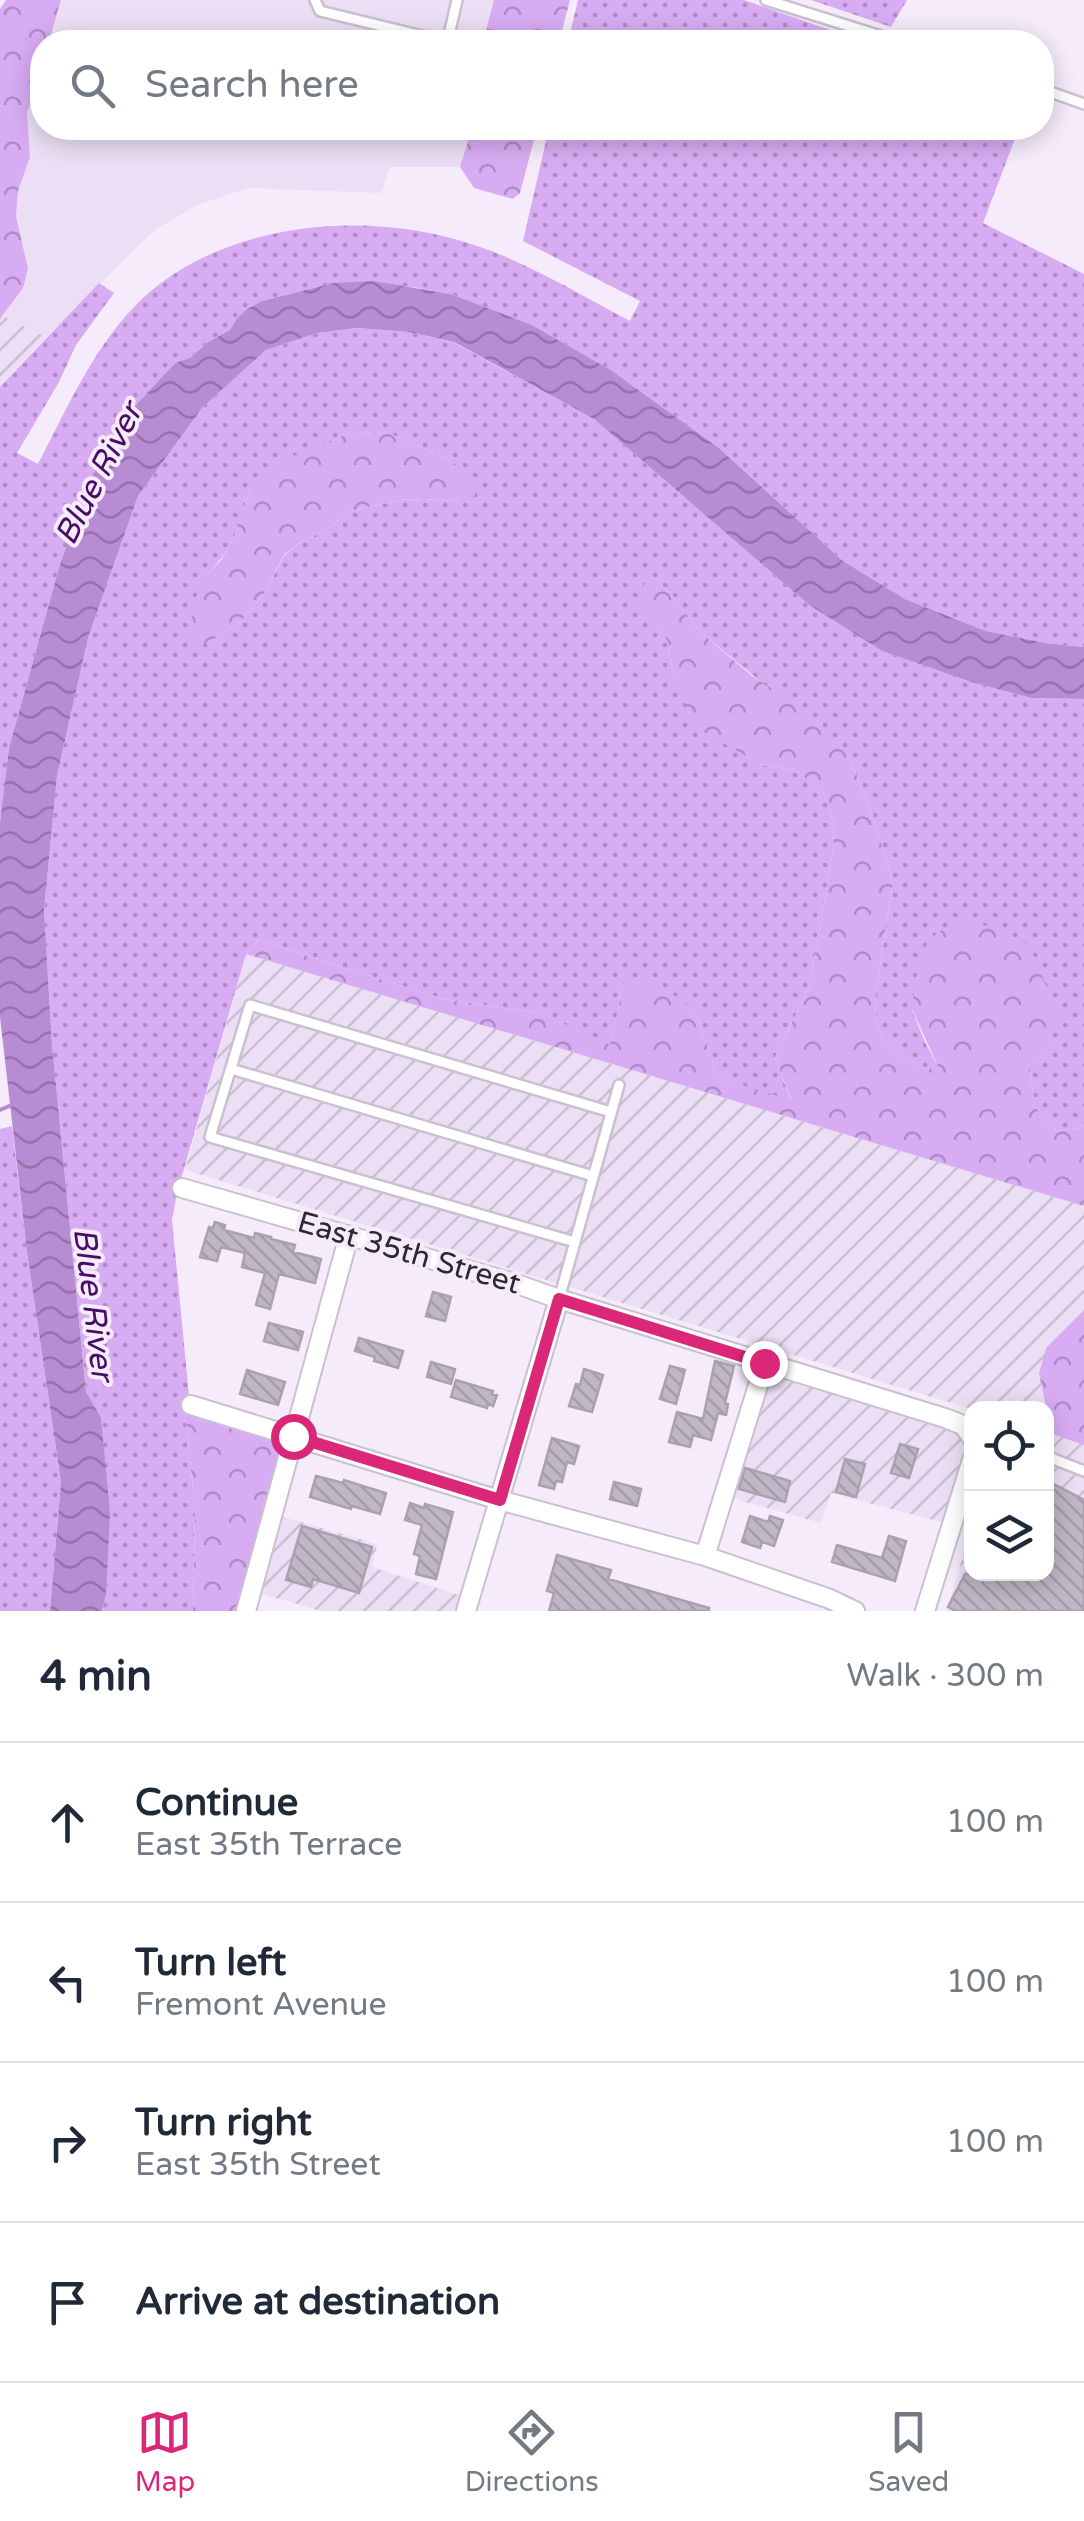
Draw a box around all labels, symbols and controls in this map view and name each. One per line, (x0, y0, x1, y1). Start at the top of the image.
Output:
search box (30, 30, 1054, 140)
icon: search (65, 58, 120, 113)
text: Search here (145, 62, 359, 108)
water label: Blue River (47, 394, 153, 551)
street label: East 35th Street (293, 1203, 525, 1303)
water label: Blue River (65, 1225, 122, 1386)
route end (742, 1341, 788, 1387)
map controls (964, 1401, 1054, 1581)
button: locate (964, 1401, 1054, 1491)
route start (271, 1414, 317, 1460)
button: layers (964, 1491, 1054, 1581)
text: 4 min (40, 1651, 152, 1702)
text: Walk · 300 m (847, 1657, 1044, 1695)
text: Continue (135, 1780, 298, 1826)
icon: ahead (40, 1795, 95, 1850)
text: 100 m (946, 1803, 1044, 1841)
text: East 35th Terrace (135, 1826, 402, 1864)
text: Turn left (135, 1940, 286, 1986)
icon: left (40, 1955, 95, 2010)
text: 100 m (946, 1963, 1044, 2001)
text: Fremont Avenue (135, 1986, 387, 2024)
text: Turn right (135, 2100, 312, 2146)
icon: right (40, 2115, 95, 2170)
text: 100 m (946, 2123, 1044, 2161)
text: East 35th Street (135, 2146, 381, 2184)
icon: arrive (40, 2275, 95, 2330)
text: Arrive at destination (135, 2279, 500, 2325)
tab: Map (135, 2405, 195, 2499)
tab: Directions (465, 2405, 599, 2499)
tab: Saved (868, 2405, 949, 2499)

